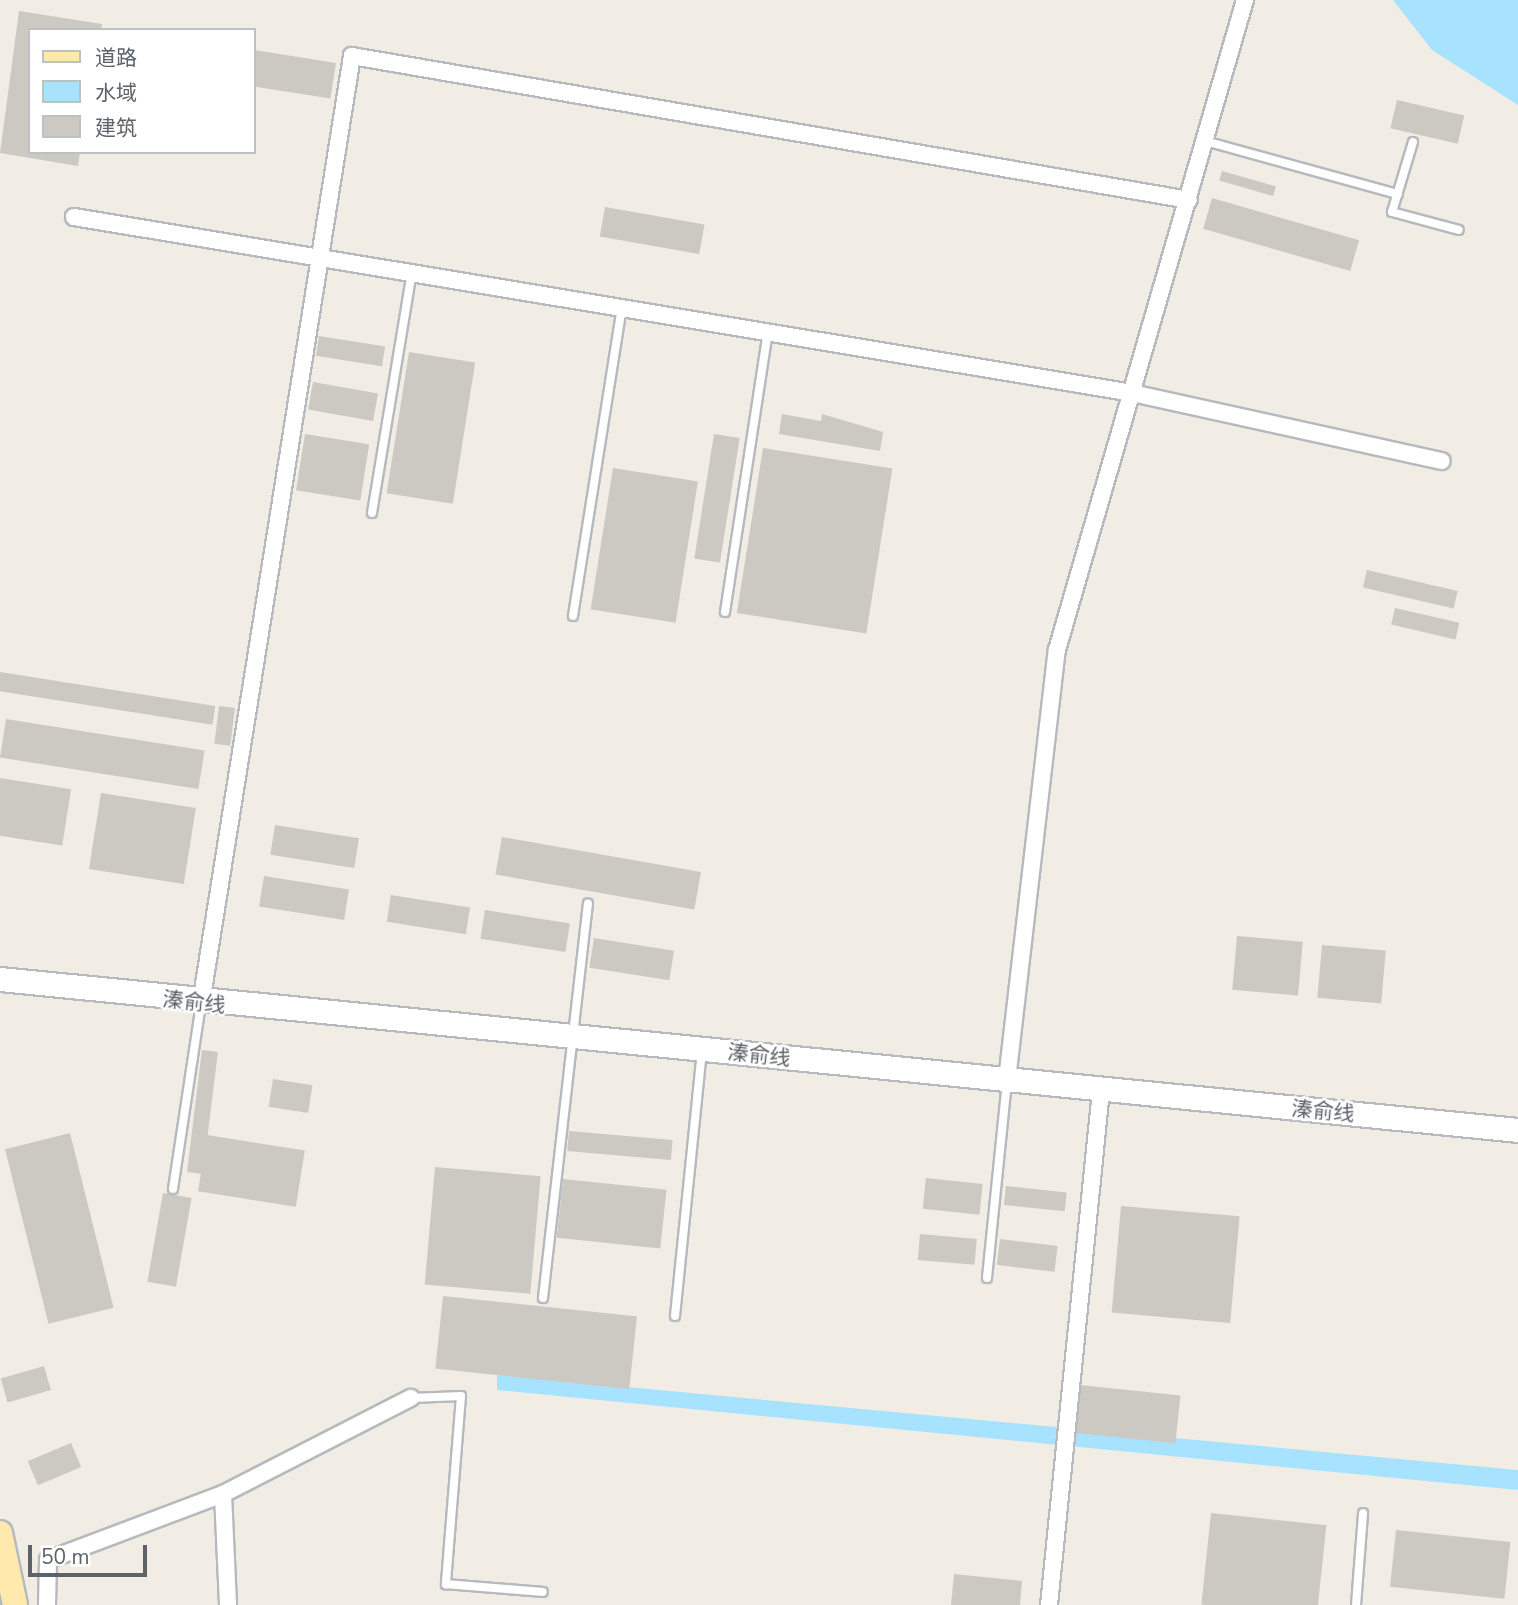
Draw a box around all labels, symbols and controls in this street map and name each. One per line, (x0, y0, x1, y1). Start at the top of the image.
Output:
legend (28, 28, 256, 154)
text: 道路 (95, 44, 137, 72)
text: 水域 (95, 79, 137, 107)
text: 建筑 (95, 114, 137, 142)
street label: 溱俞线 (161, 986, 227, 1018)
street label: 溱俞线 (726, 1039, 792, 1071)
street label: 溱俞线 (1291, 1096, 1355, 1126)
scale bar (32, 1532, 150, 1576)
text: 50 m (41, 1543, 90, 1571)

